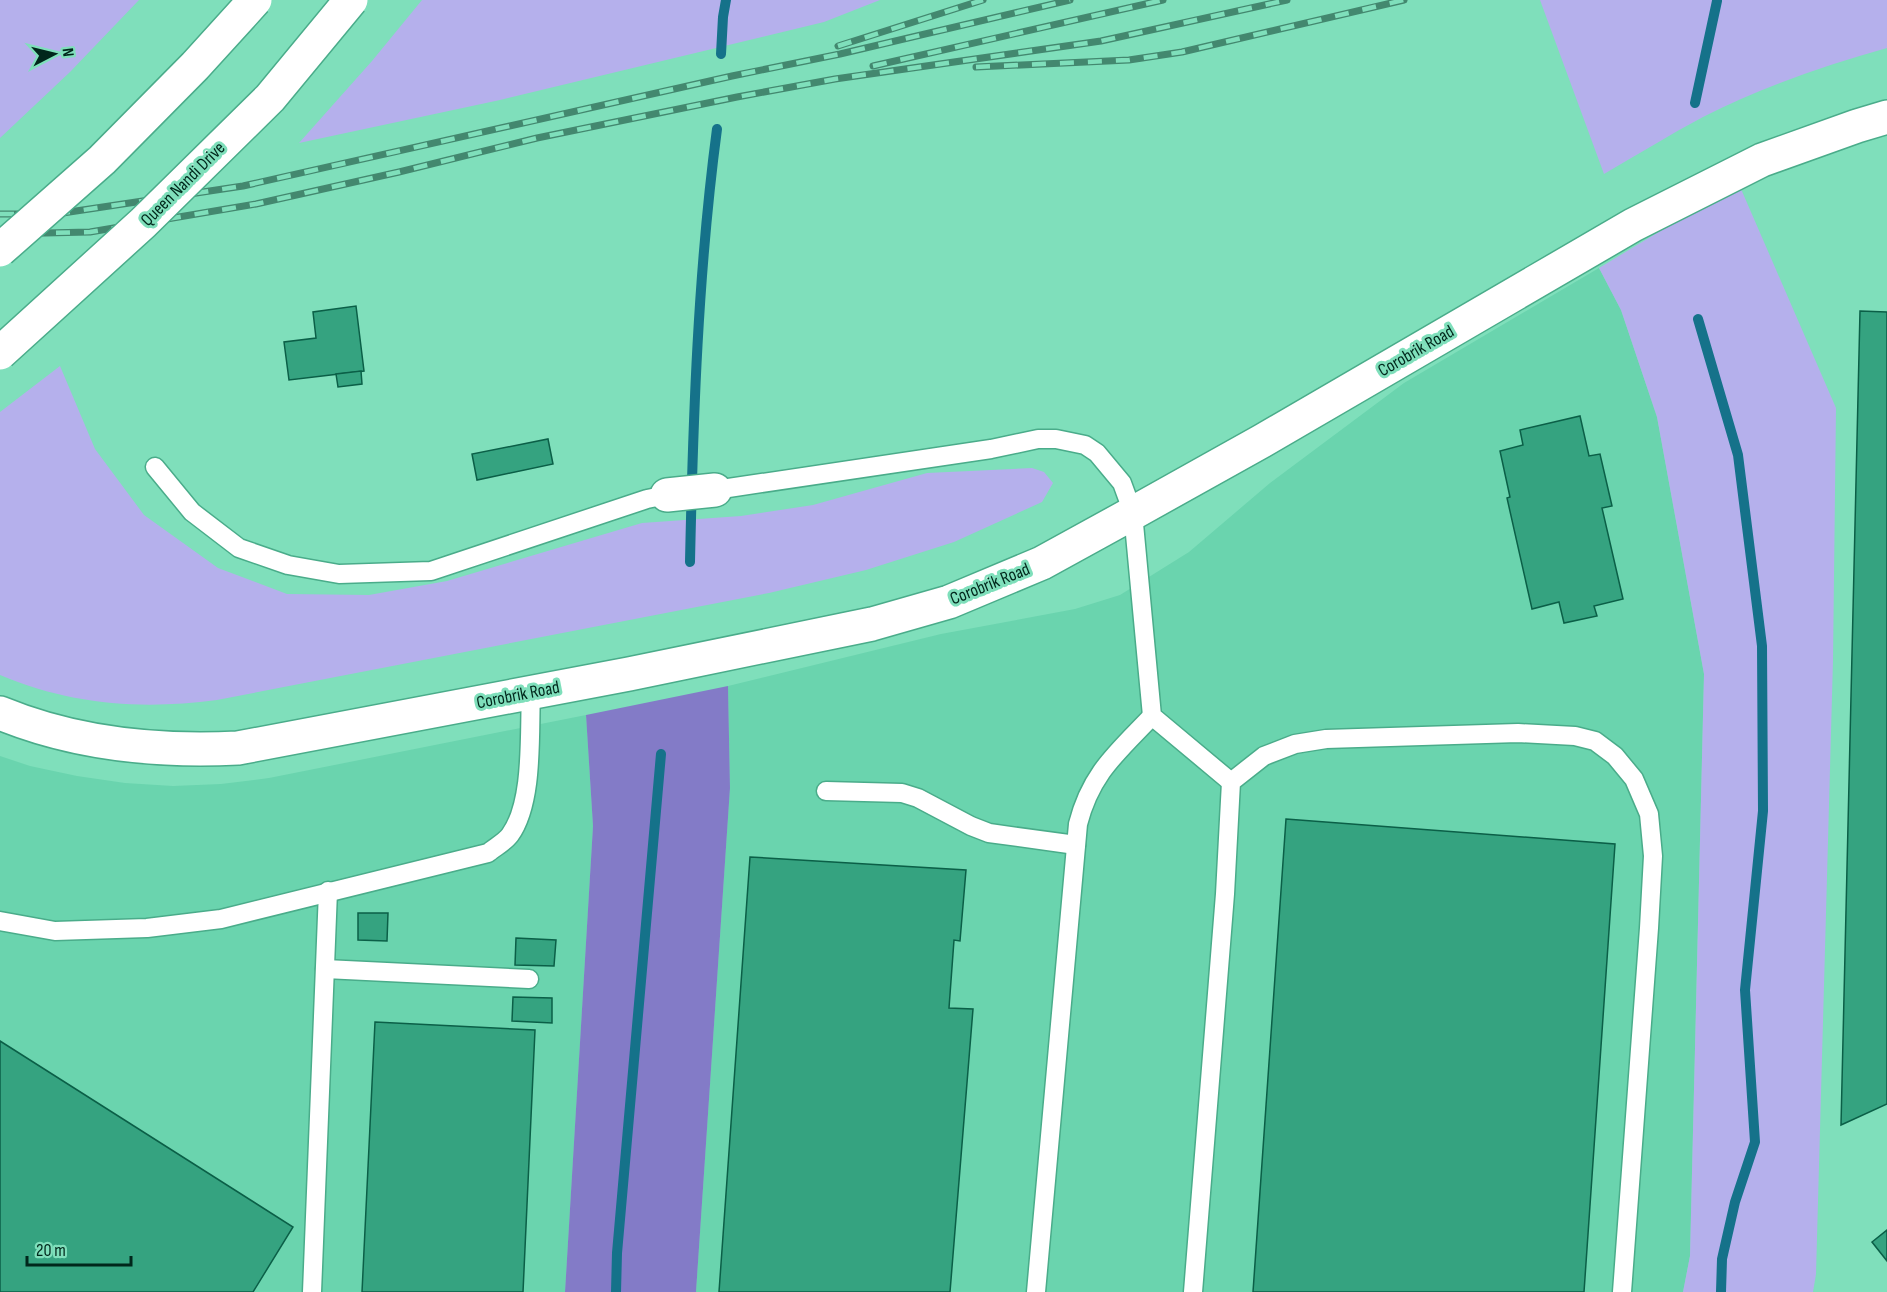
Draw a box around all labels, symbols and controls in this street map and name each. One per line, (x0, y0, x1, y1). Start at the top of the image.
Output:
north arrow (24, 24, 84, 84)
text: N (57, 47, 77, 58)
street label: Queen Nandi Drive (137, 138, 229, 230)
street label: Corobrik Road (1374, 321, 1458, 381)
street label: Corobrik Road (947, 559, 1033, 609)
street label: Corobrik Road (475, 677, 561, 713)
scale bar (27, 1229, 130, 1267)
text: 20 m (36, 1240, 66, 1261)

